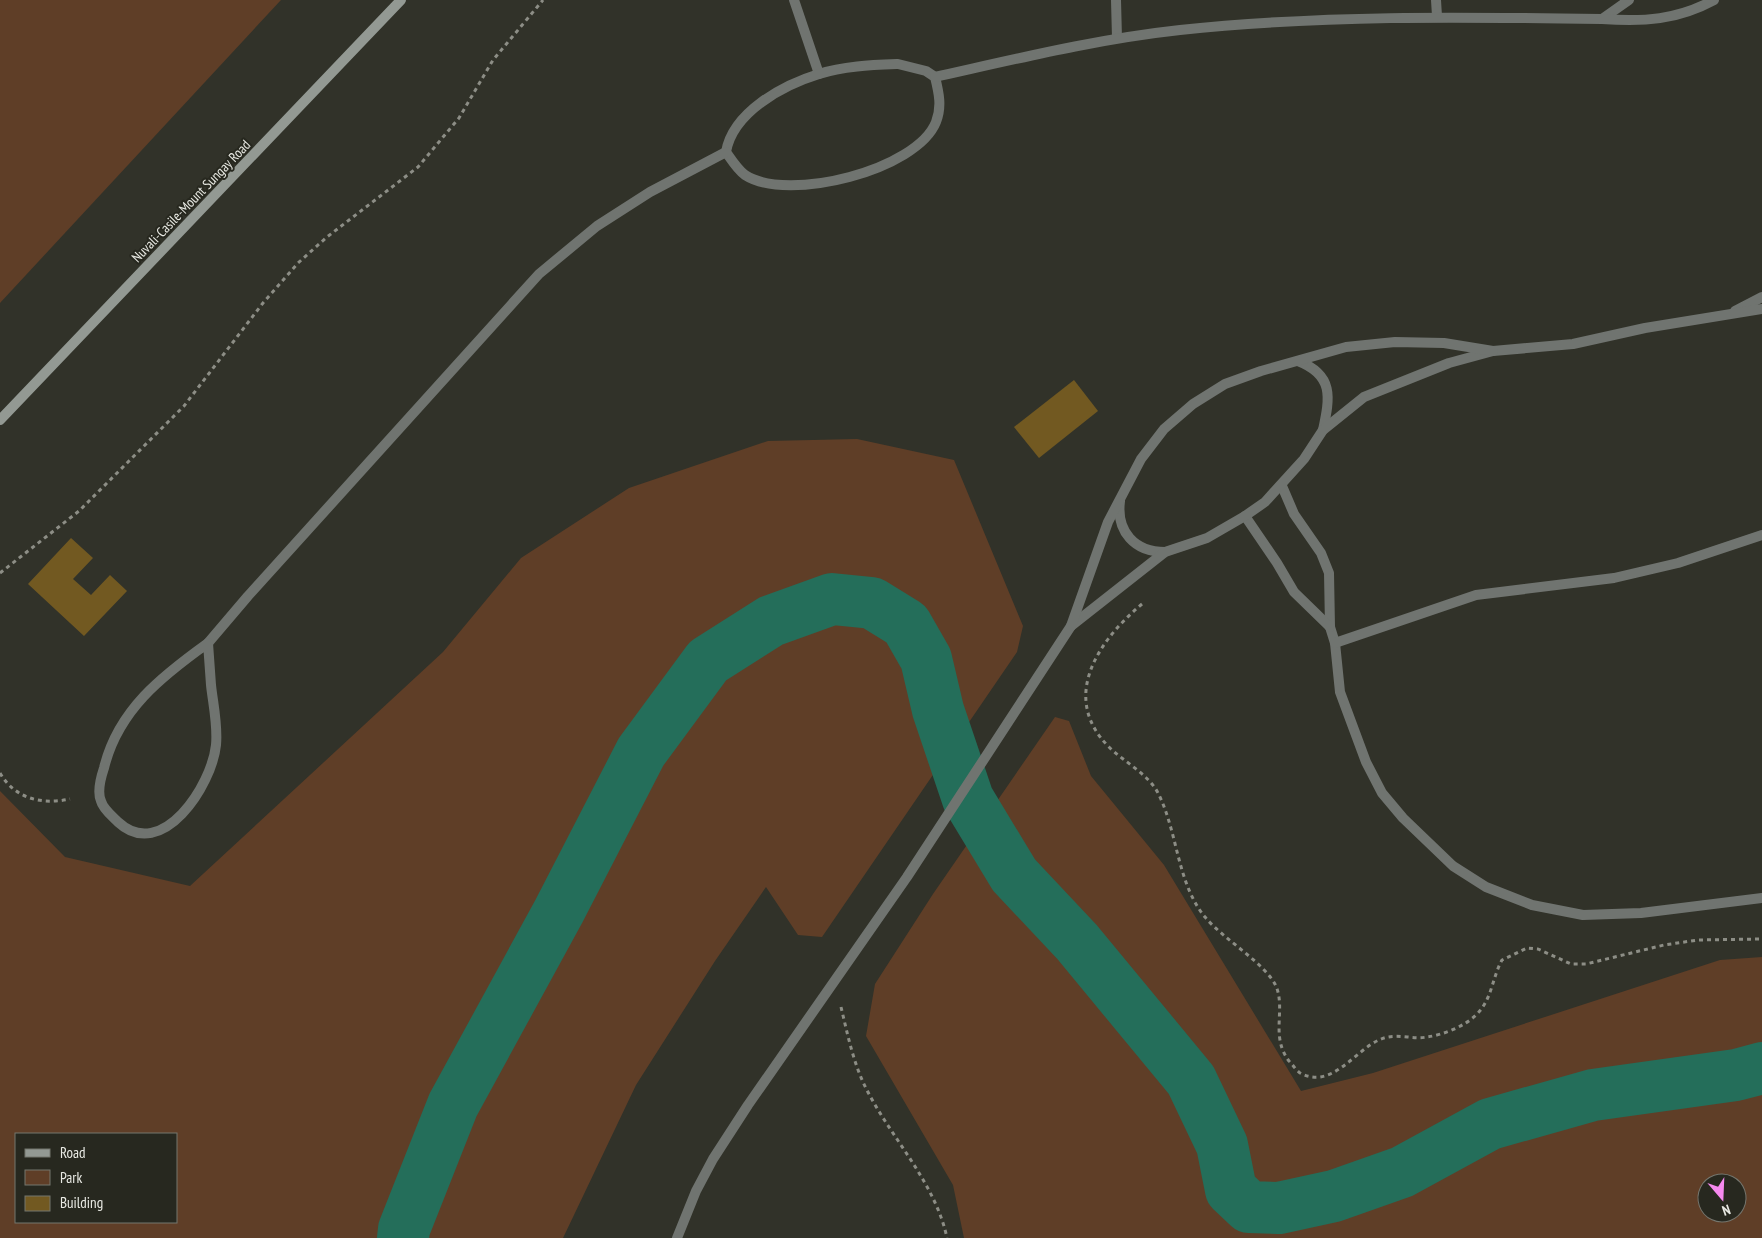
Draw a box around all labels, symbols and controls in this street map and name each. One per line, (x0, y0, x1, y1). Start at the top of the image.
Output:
street label: Nuvali-Casile-Mount Sungay Road (128, 136, 254, 266)
legend (15, 1133, 178, 1223)
text: Road (60, 1143, 86, 1162)
text: Park (60, 1168, 82, 1187)
north arrow (1697, 1173, 1747, 1223)
text: Building (60, 1193, 103, 1212)
text: N (1720, 1201, 1733, 1220)

